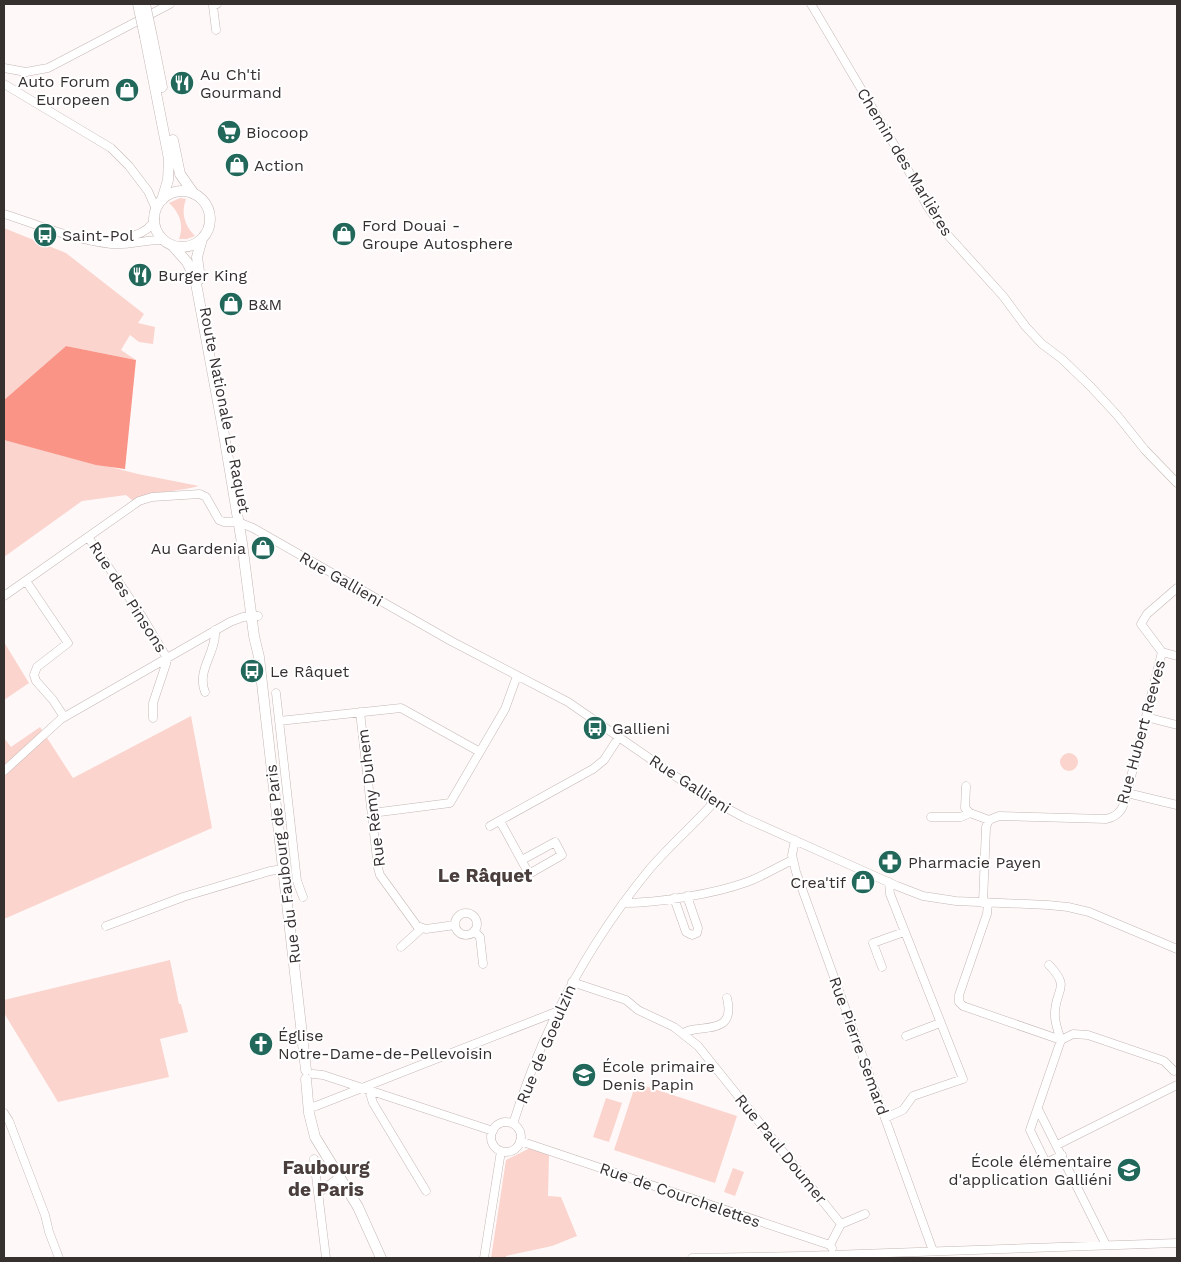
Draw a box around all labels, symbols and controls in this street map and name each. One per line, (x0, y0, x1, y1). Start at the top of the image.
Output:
place label: Au Ch'ti Gourmand (200, 65, 282, 102)
restaurant icon: Au Ch'ti Gourmand (169, 70, 195, 96)
place label: Auto Forum Europeen (18, 72, 110, 109)
shop icon: Auto Forum Europeen (114, 77, 140, 103)
street label: Chemin des Marlières (853, 84, 957, 240)
supermarket icon: Biocoop (216, 119, 242, 145)
place label: Biocoop (246, 123, 309, 142)
shop icon: Action (224, 152, 250, 178)
place label: Action (254, 156, 304, 175)
place label: Ford Douai - Groupe Autosphere (362, 216, 513, 253)
shop icon: Ford Douai - Groupe Autosphere (331, 221, 357, 247)
bus stop icon: Saint-Pol (32, 222, 58, 248)
place label: Saint-Pol (62, 226, 134, 245)
restaurant icon: Burger King (127, 262, 153, 288)
place label: Burger King (158, 266, 247, 285)
shop icon: B&M (218, 291, 244, 317)
place label: B&M (248, 295, 282, 314)
street label: Route Nationale Le Raquet (196, 305, 254, 515)
shop icon: Au Gardenia (250, 535, 276, 561)
street label: Rue des Pinsons (85, 538, 171, 656)
place label: Au Gardenia (151, 539, 246, 558)
street label: Rue Gallieni (296, 547, 386, 611)
bus stop icon: Le Râquet (239, 658, 265, 684)
street label: Rue Hubert Reeves (1113, 658, 1169, 806)
place label: Le Râquet (270, 662, 350, 681)
bus stop icon: Gallieni (582, 715, 608, 741)
place label: Gallieni (612, 719, 670, 738)
street label: Rue Rémy Duhem (353, 728, 389, 868)
street label: Rue Gallieni (646, 751, 734, 817)
street label: Rue du Faubourg de Paris (261, 763, 305, 965)
pharmacy icon: Pharmacie Payen (877, 849, 903, 875)
place label: Pharmacie Payen (908, 853, 1041, 872)
district label: Le Râquet (438, 864, 533, 887)
shop icon: Crea'tif (850, 869, 876, 895)
place label: Crea'tif (790, 873, 847, 892)
street label: Rue Pierre Semard (825, 974, 893, 1118)
street label: Rue de Goeulzin (512, 982, 580, 1106)
place label: Église Notre-Dame-de-Pellevoisin (278, 1026, 493, 1063)
church icon: Église Notre-Dame-de-Pellevoisin (248, 1031, 274, 1057)
place label: École primaire Denis Papin (602, 1057, 715, 1094)
school or university icon: École primaire Denis Papin (571, 1062, 597, 1088)
street label: Rue Paul Doumer (731, 1090, 831, 1208)
place label: École élémentaire d'application Galliéni (948, 1152, 1112, 1189)
district label: Faubourg de Paris (282, 1156, 370, 1201)
school or university icon: École élémentaire d'application Galliéni (1116, 1157, 1142, 1183)
street label: Rue de Courchelettes (597, 1159, 763, 1231)

